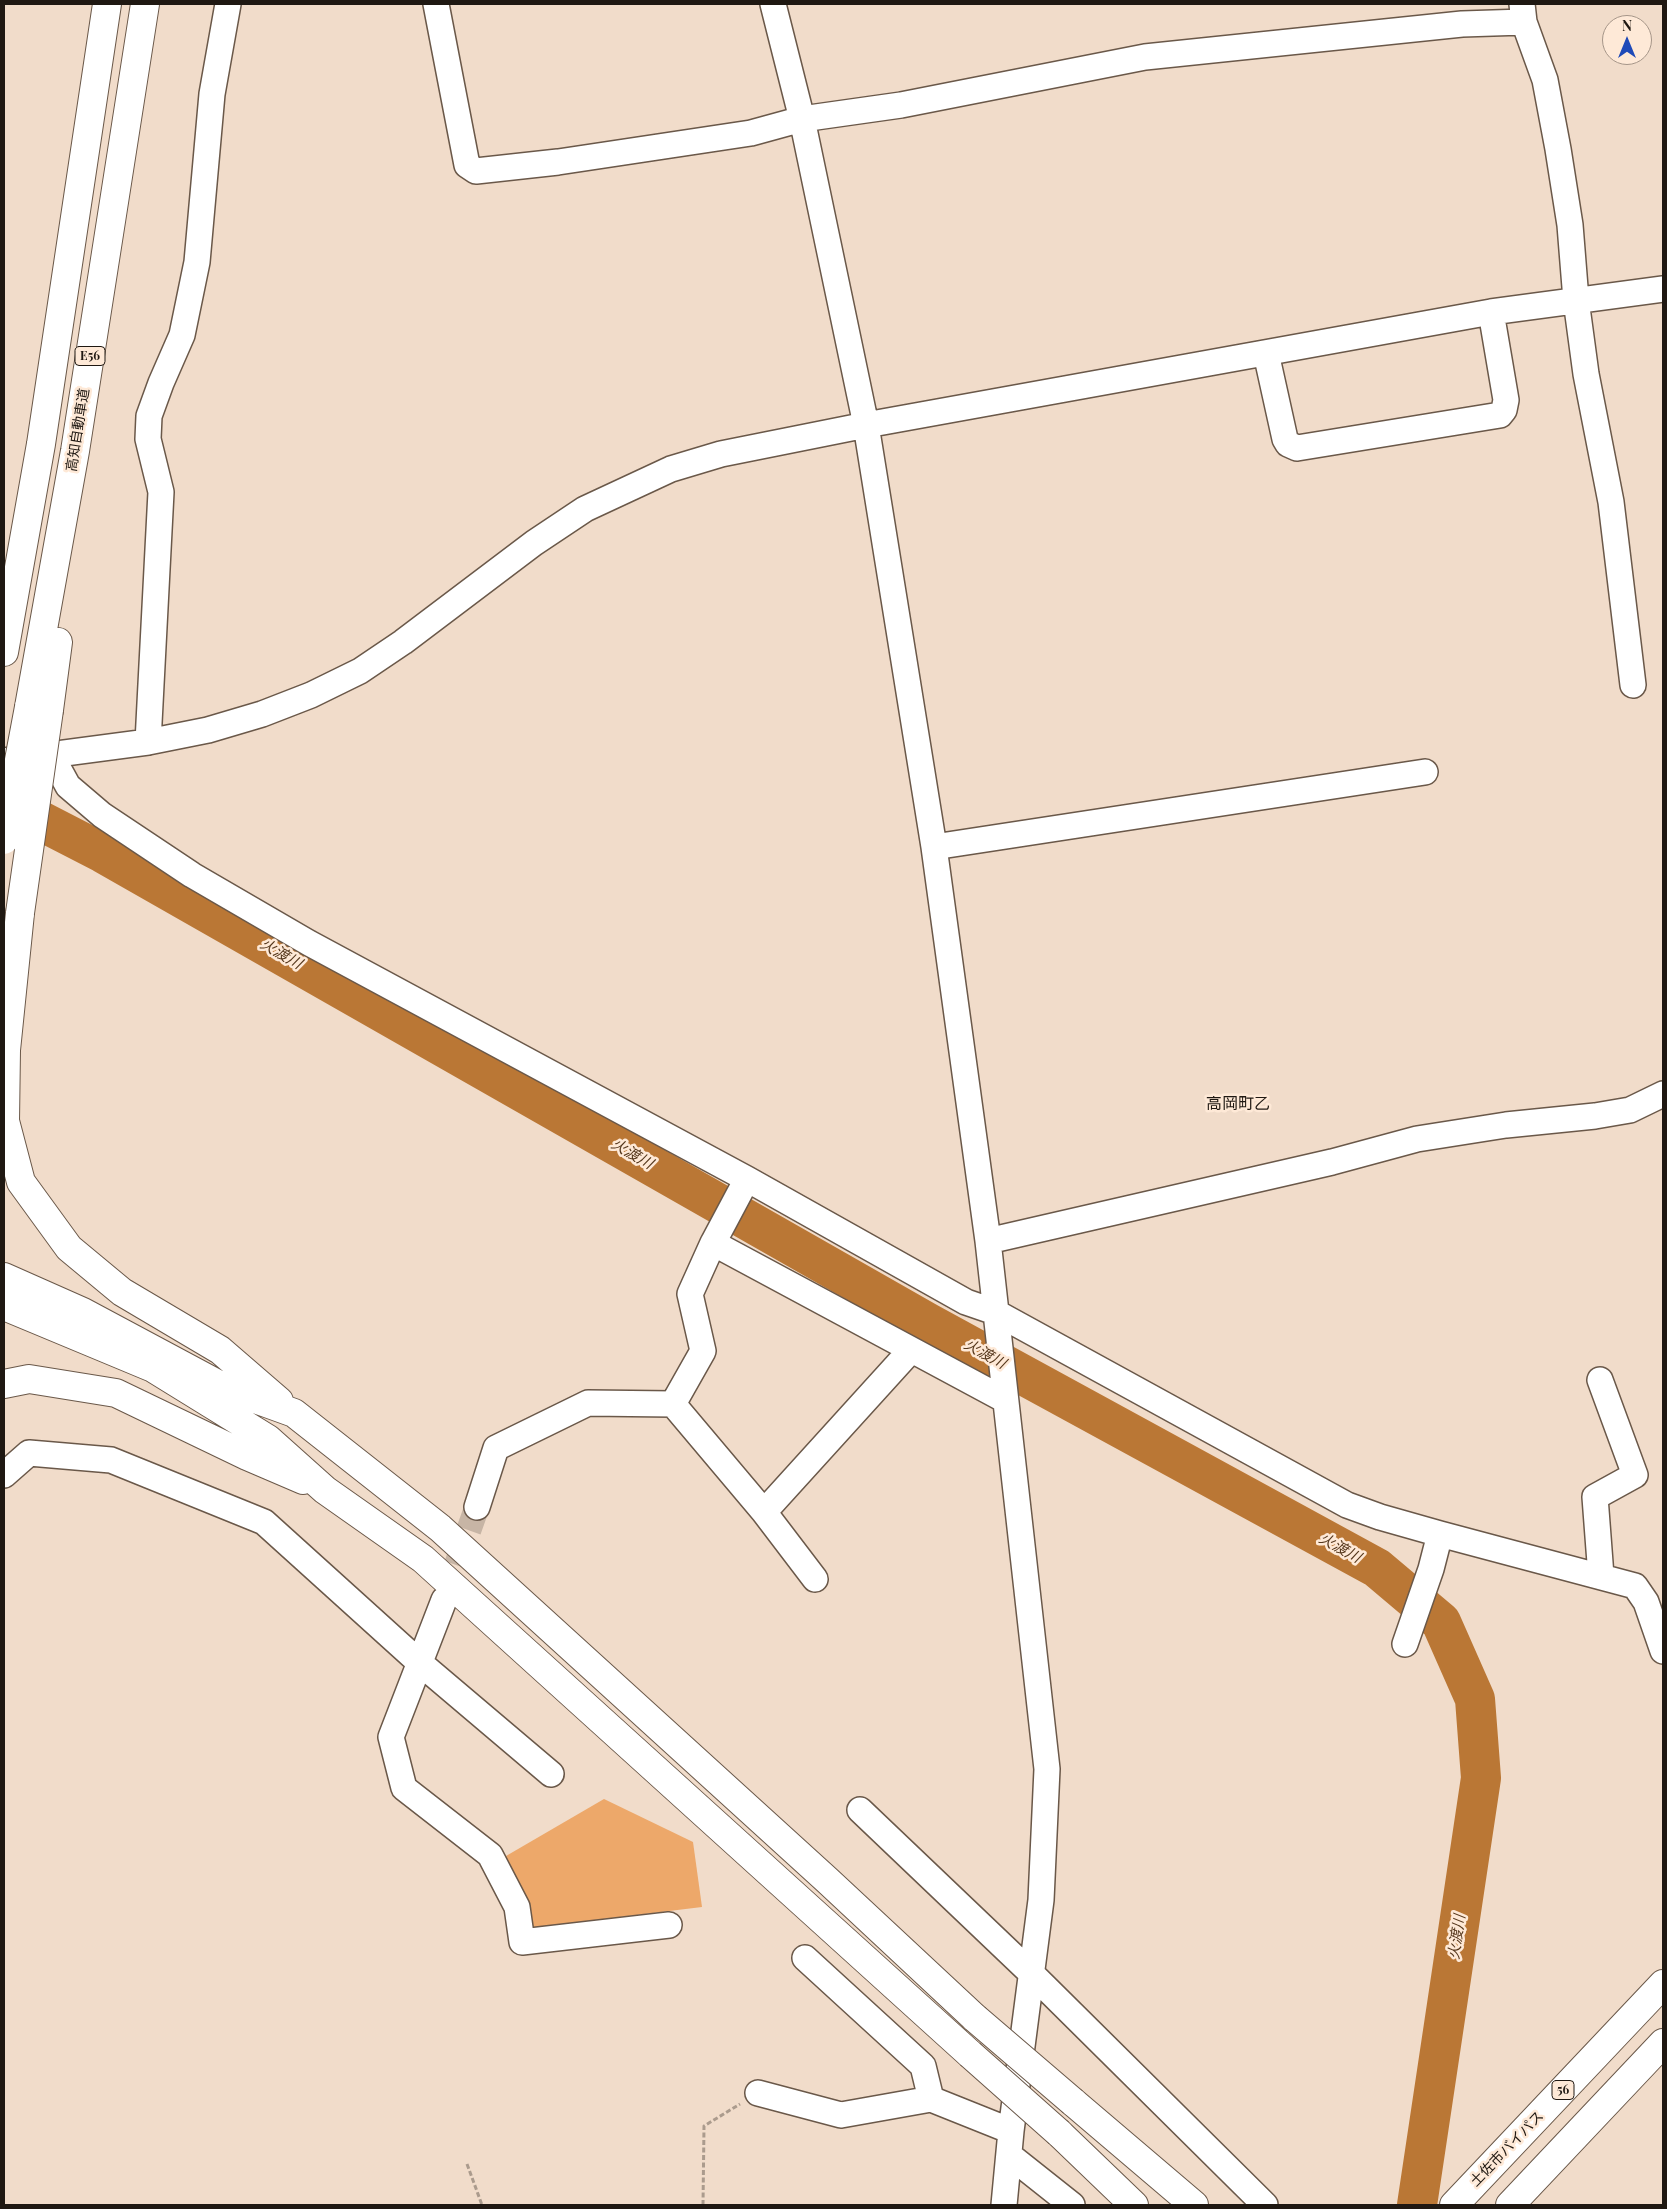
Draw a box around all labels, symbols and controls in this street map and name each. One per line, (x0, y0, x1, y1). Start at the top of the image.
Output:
north arrow (1602, 15, 1652, 65)
text: N (1622, 16, 1632, 35)
road number: E56 (75, 346, 105, 366)
street label: 高知自動車道 (63, 387, 93, 473)
water label: 火渡川 (257, 935, 305, 973)
district label: 高岡町乙 (1206, 1094, 1270, 1114)
water label: 火渡川 (608, 1135, 656, 1173)
water label: 火渡川 (961, 1335, 1009, 1373)
water label: 火渡川 (1316, 1529, 1364, 1567)
water label: 火渡川 (1445, 1913, 1469, 1961)
road number: 56 (1552, 2080, 1574, 2100)
street label: 土佐市バイパス (1467, 2108, 1547, 2190)

